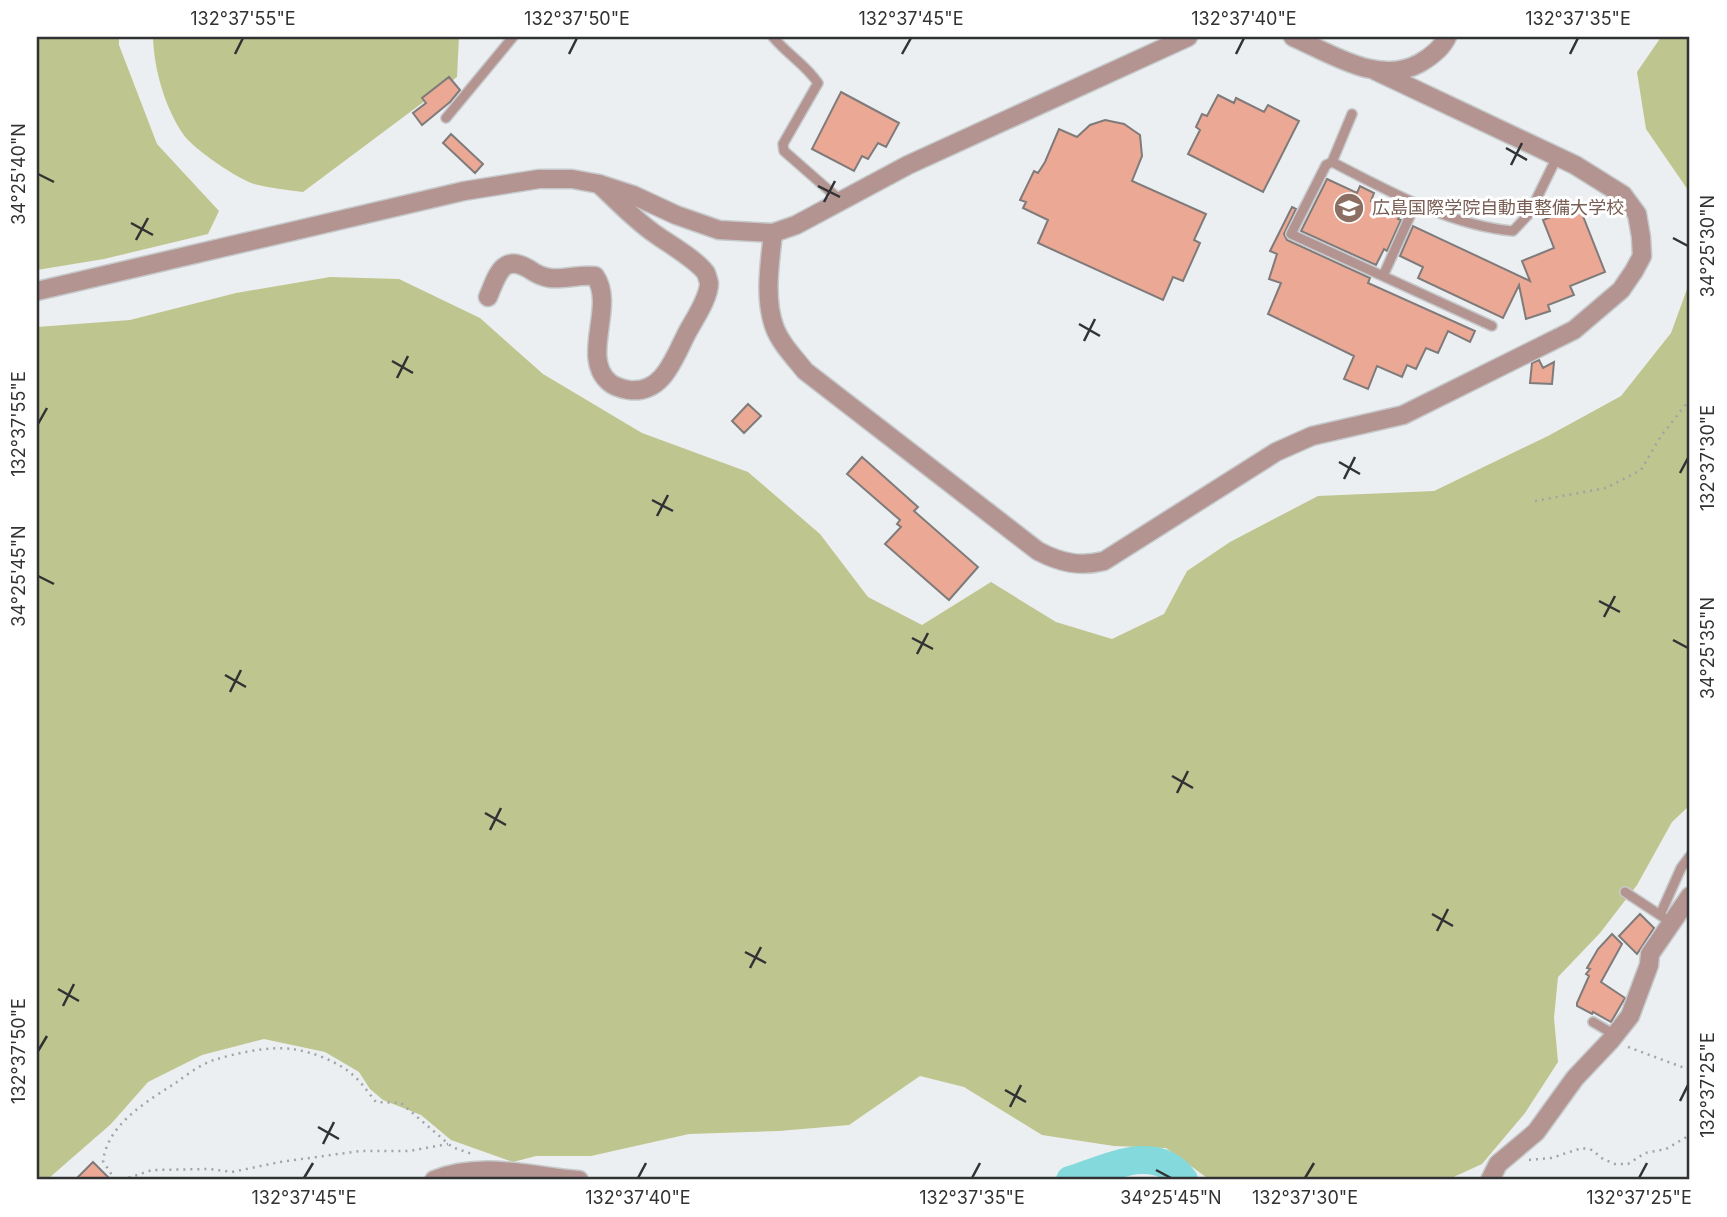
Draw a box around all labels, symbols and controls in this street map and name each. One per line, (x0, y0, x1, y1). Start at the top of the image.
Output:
text: 132°37'55"E (190, 8, 296, 29)
text: 132°37'50"E (524, 8, 630, 29)
text: 132°37'45"E (859, 8, 963, 29)
text: 132°37'40"E (1191, 8, 1297, 29)
text: 132°37'35"E (1525, 8, 1631, 29)
text: 34°25'40"N (8, 123, 29, 225)
school or university icon: 広島国際学院自動車整備大学校 (1332, 191, 1366, 225)
text: 34°25'30"N (1697, 195, 1718, 297)
place label: 広島国際学院自動車整備大学校 (1372, 197, 1624, 218)
text: 132°37'55"E (8, 371, 29, 477)
text: 132°37'30"E (1697, 405, 1718, 511)
text: 34°25'45"N (8, 525, 29, 627)
text: 34°25'35"N (1697, 597, 1718, 699)
text: 132°37'50"E (8, 998, 29, 1104)
text: 132°37'25"E (1697, 1032, 1718, 1138)
text: 132°37'45"E (252, 1187, 356, 1208)
text: 132°37'40"E (585, 1187, 691, 1208)
text: 132°37'35"E (919, 1187, 1025, 1208)
text: 34°25'45"N (1120, 1187, 1222, 1208)
text: 132°37'30"E (1252, 1187, 1358, 1208)
text: 132°37'25"E (1586, 1187, 1692, 1208)

